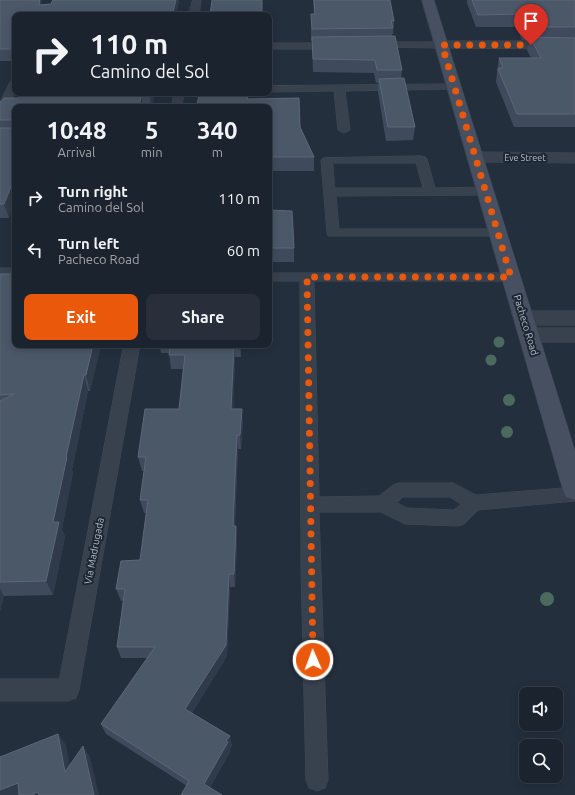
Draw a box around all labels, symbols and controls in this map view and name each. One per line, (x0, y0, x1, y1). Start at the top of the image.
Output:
pin (514, 4, 548, 45)
icon: arrive (520, 10, 542, 32)
icon: right (24, 28, 76, 80)
text: 110 m (90, 28, 168, 59)
text: Camino del Sol (90, 61, 209, 81)
text: 10:48 (46, 117, 106, 144)
text: 5 (145, 117, 158, 144)
text: 340 (197, 117, 238, 144)
text: Arrival (57, 145, 95, 159)
text: min (141, 145, 163, 159)
text: m (212, 145, 223, 159)
street label: Eve Street (504, 153, 546, 163)
text: Turn right (58, 183, 128, 200)
icon: right (24, 187, 46, 209)
text: 110 m (218, 190, 260, 207)
text: Camino del Sol (58, 200, 144, 214)
text: Turn left (58, 235, 119, 252)
icon: left (24, 239, 46, 261)
text: 60 m (227, 242, 260, 259)
text: Pacheco Road (58, 252, 140, 266)
street label: Pacheco Road (512, 293, 540, 357)
button: Exit (24, 294, 138, 340)
button: Share (146, 294, 260, 340)
street label: Via Madrugada (82, 517, 106, 585)
position arrow (292, 639, 334, 681)
map controls (519, 687, 563, 783)
button: sound (519, 687, 563, 731)
button: search (519, 739, 563, 783)

